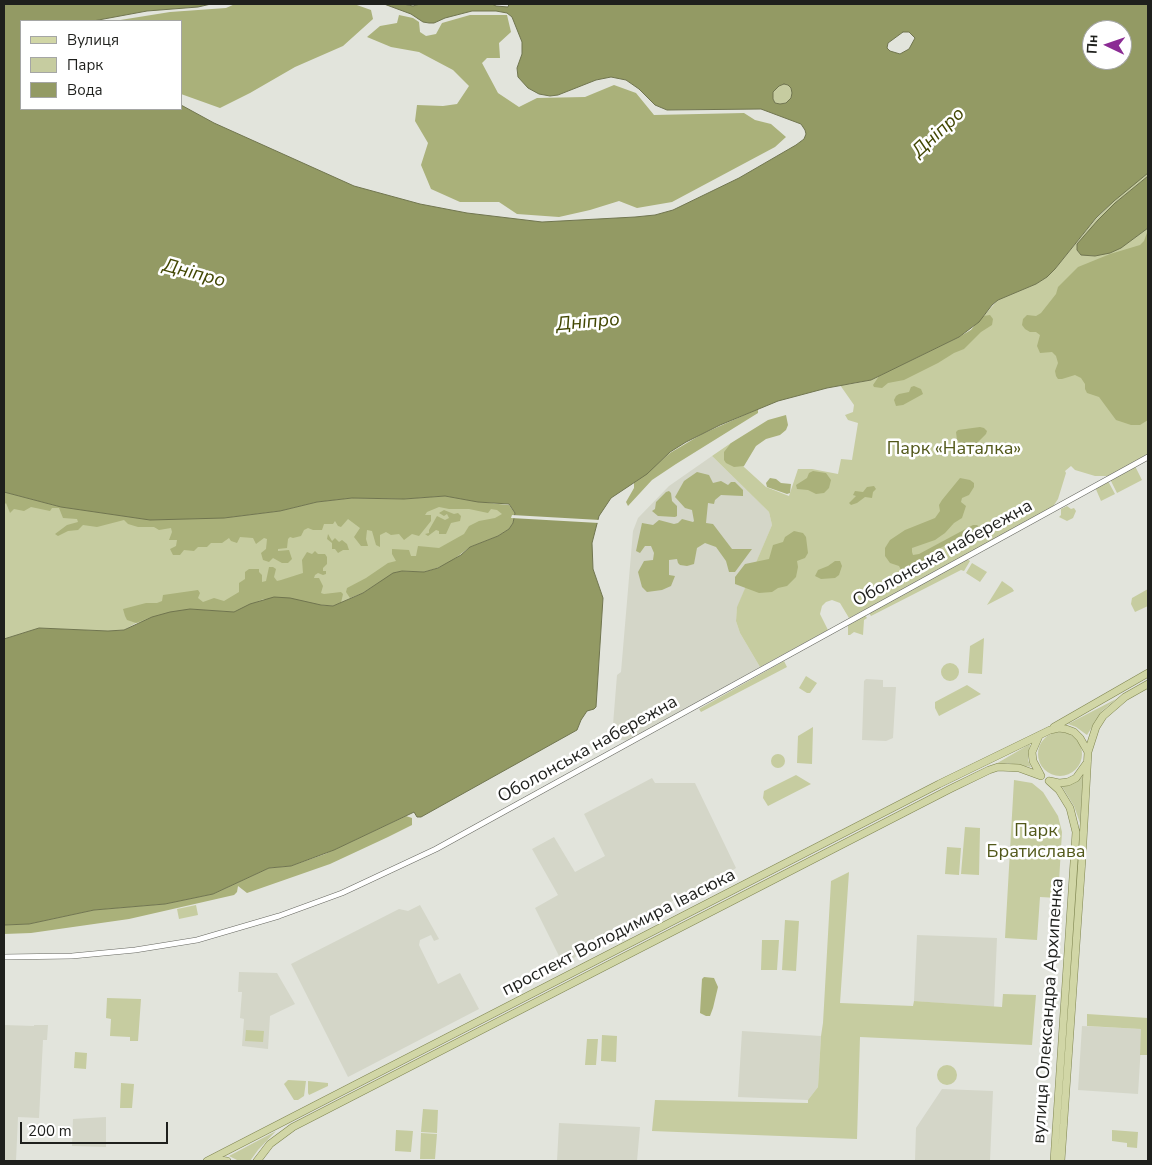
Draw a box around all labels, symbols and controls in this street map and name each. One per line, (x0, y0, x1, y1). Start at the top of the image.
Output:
legend (20, 20, 182, 110)
north arrow (1082, 20, 1132, 70)
text: Вулиця (67, 30, 119, 50)
text: Пн (1083, 34, 1103, 54)
text: Парк (67, 55, 103, 75)
text: Вода (67, 80, 103, 100)
water label: Дніпро (908, 103, 970, 163)
water label: Дніпро (160, 255, 228, 293)
water label: Дніпро (555, 309, 621, 337)
park label: Парк «Наталка» (887, 439, 1021, 461)
street label: Оболонська набережна (849, 496, 1037, 612)
street label: Оболонська набережна (494, 692, 682, 808)
park label: Парк Братислава (987, 821, 1085, 864)
street label: проспект Володимира Івасюка (499, 865, 739, 1001)
street label: вулиця Олександра Архипенка (1029, 878, 1069, 1144)
scale bar (22, 1112, 170, 1144)
text: 200 m (28, 1121, 72, 1141)

